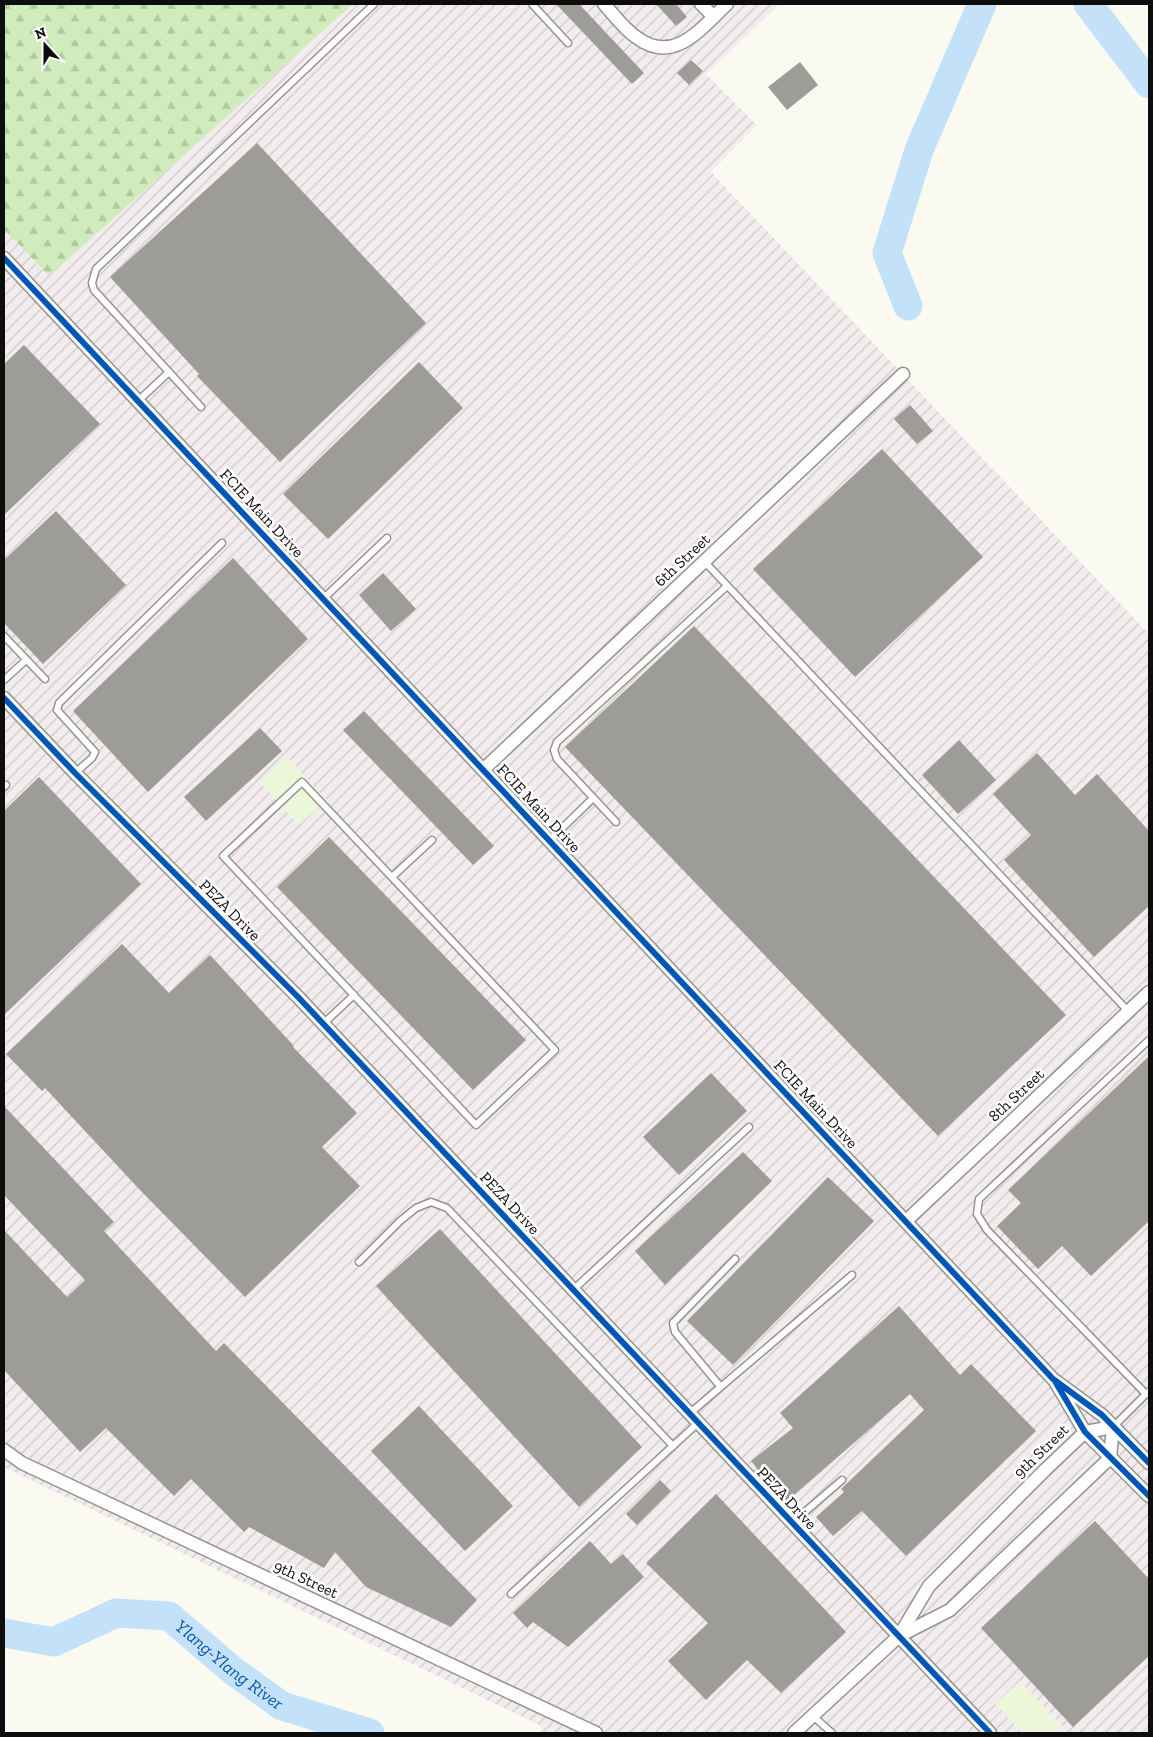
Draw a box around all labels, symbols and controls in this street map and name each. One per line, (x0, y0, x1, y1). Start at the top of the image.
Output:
north arrow (20, 20, 70, 70)
text: N (33, 23, 49, 43)
street label: FCIE Main Drive (216, 465, 308, 561)
street label: 6th Street (650, 529, 714, 590)
street label: FCIE Main Drive (493, 760, 585, 856)
street label: PEZA Drive (195, 875, 265, 945)
street label: FCIE Main Drive (770, 1056, 862, 1152)
street label: 8th Street (984, 1064, 1048, 1126)
street label: PEZA Drive (476, 1168, 544, 1238)
street label: 9th Street (1010, 1420, 1072, 1482)
street label: PEZA Drive (753, 1463, 821, 1533)
street label: 9th Street (271, 1556, 341, 1602)
water label: Ylang-Ylang River (171, 1615, 288, 1715)

